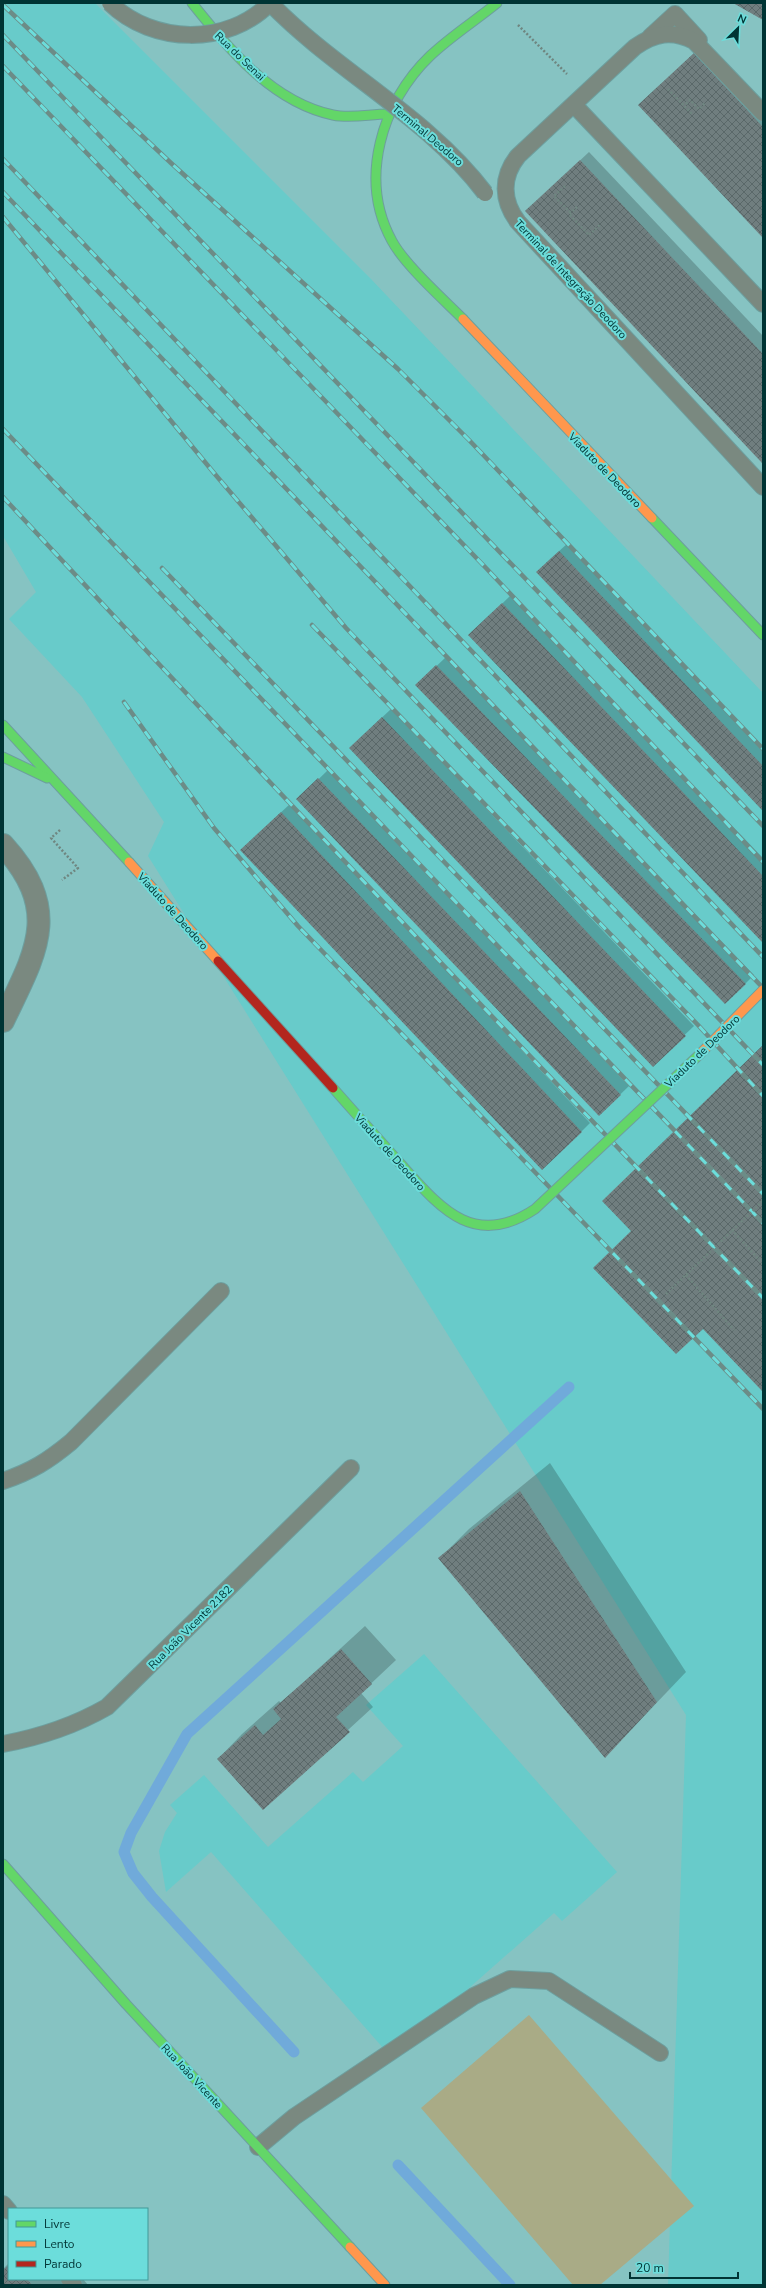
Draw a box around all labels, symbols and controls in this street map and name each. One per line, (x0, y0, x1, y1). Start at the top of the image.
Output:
north arrow (718, 8, 758, 48)
text: N (735, 11, 749, 28)
street label: Rua do Senai (211, 28, 268, 84)
street label: Terminal Deodoro (389, 101, 466, 170)
street label: Terminal de Integração Deodoro (511, 216, 630, 342)
street label: Viaduto de Deodoro (564, 429, 644, 511)
street label: Viaduto de Deodoro (133, 869, 211, 953)
street label: Viaduto de Deodoro (661, 1012, 743, 1092)
street label: Viaduto de Deodoro (350, 1110, 428, 1194)
street label: Rua João Vicente 2182 (145, 1582, 236, 1673)
street label: Rua João Vicente (158, 2041, 226, 2112)
legend (8, 2208, 148, 2280)
text: Livre (44, 2216, 70, 2232)
text: Lento (44, 2236, 75, 2252)
scale bar (630, 2254, 738, 2280)
text: Parado (44, 2256, 82, 2272)
text: 20 m (636, 2260, 664, 2276)

